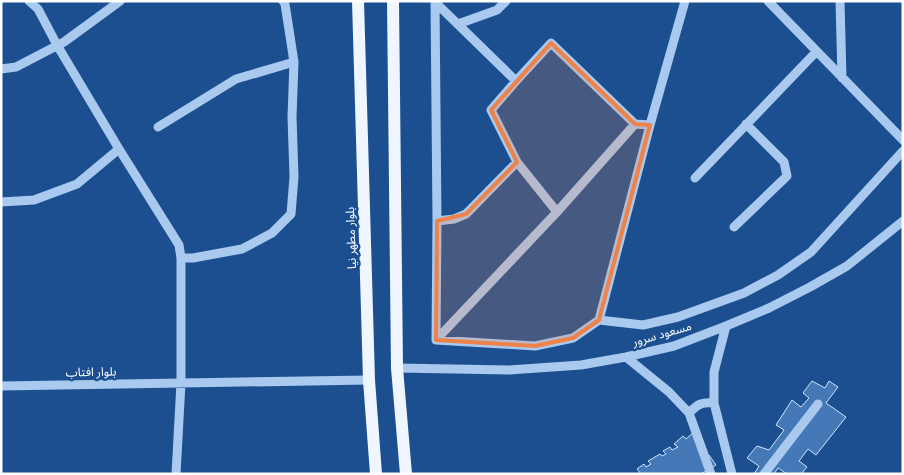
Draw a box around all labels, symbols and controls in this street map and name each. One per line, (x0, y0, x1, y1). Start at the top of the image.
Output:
street label: بلوار مطهر نیا (343, 207, 359, 269)
street label: مسعود سرور (630, 319, 693, 349)
street label: بلوار افتاب (66, 365, 116, 380)

